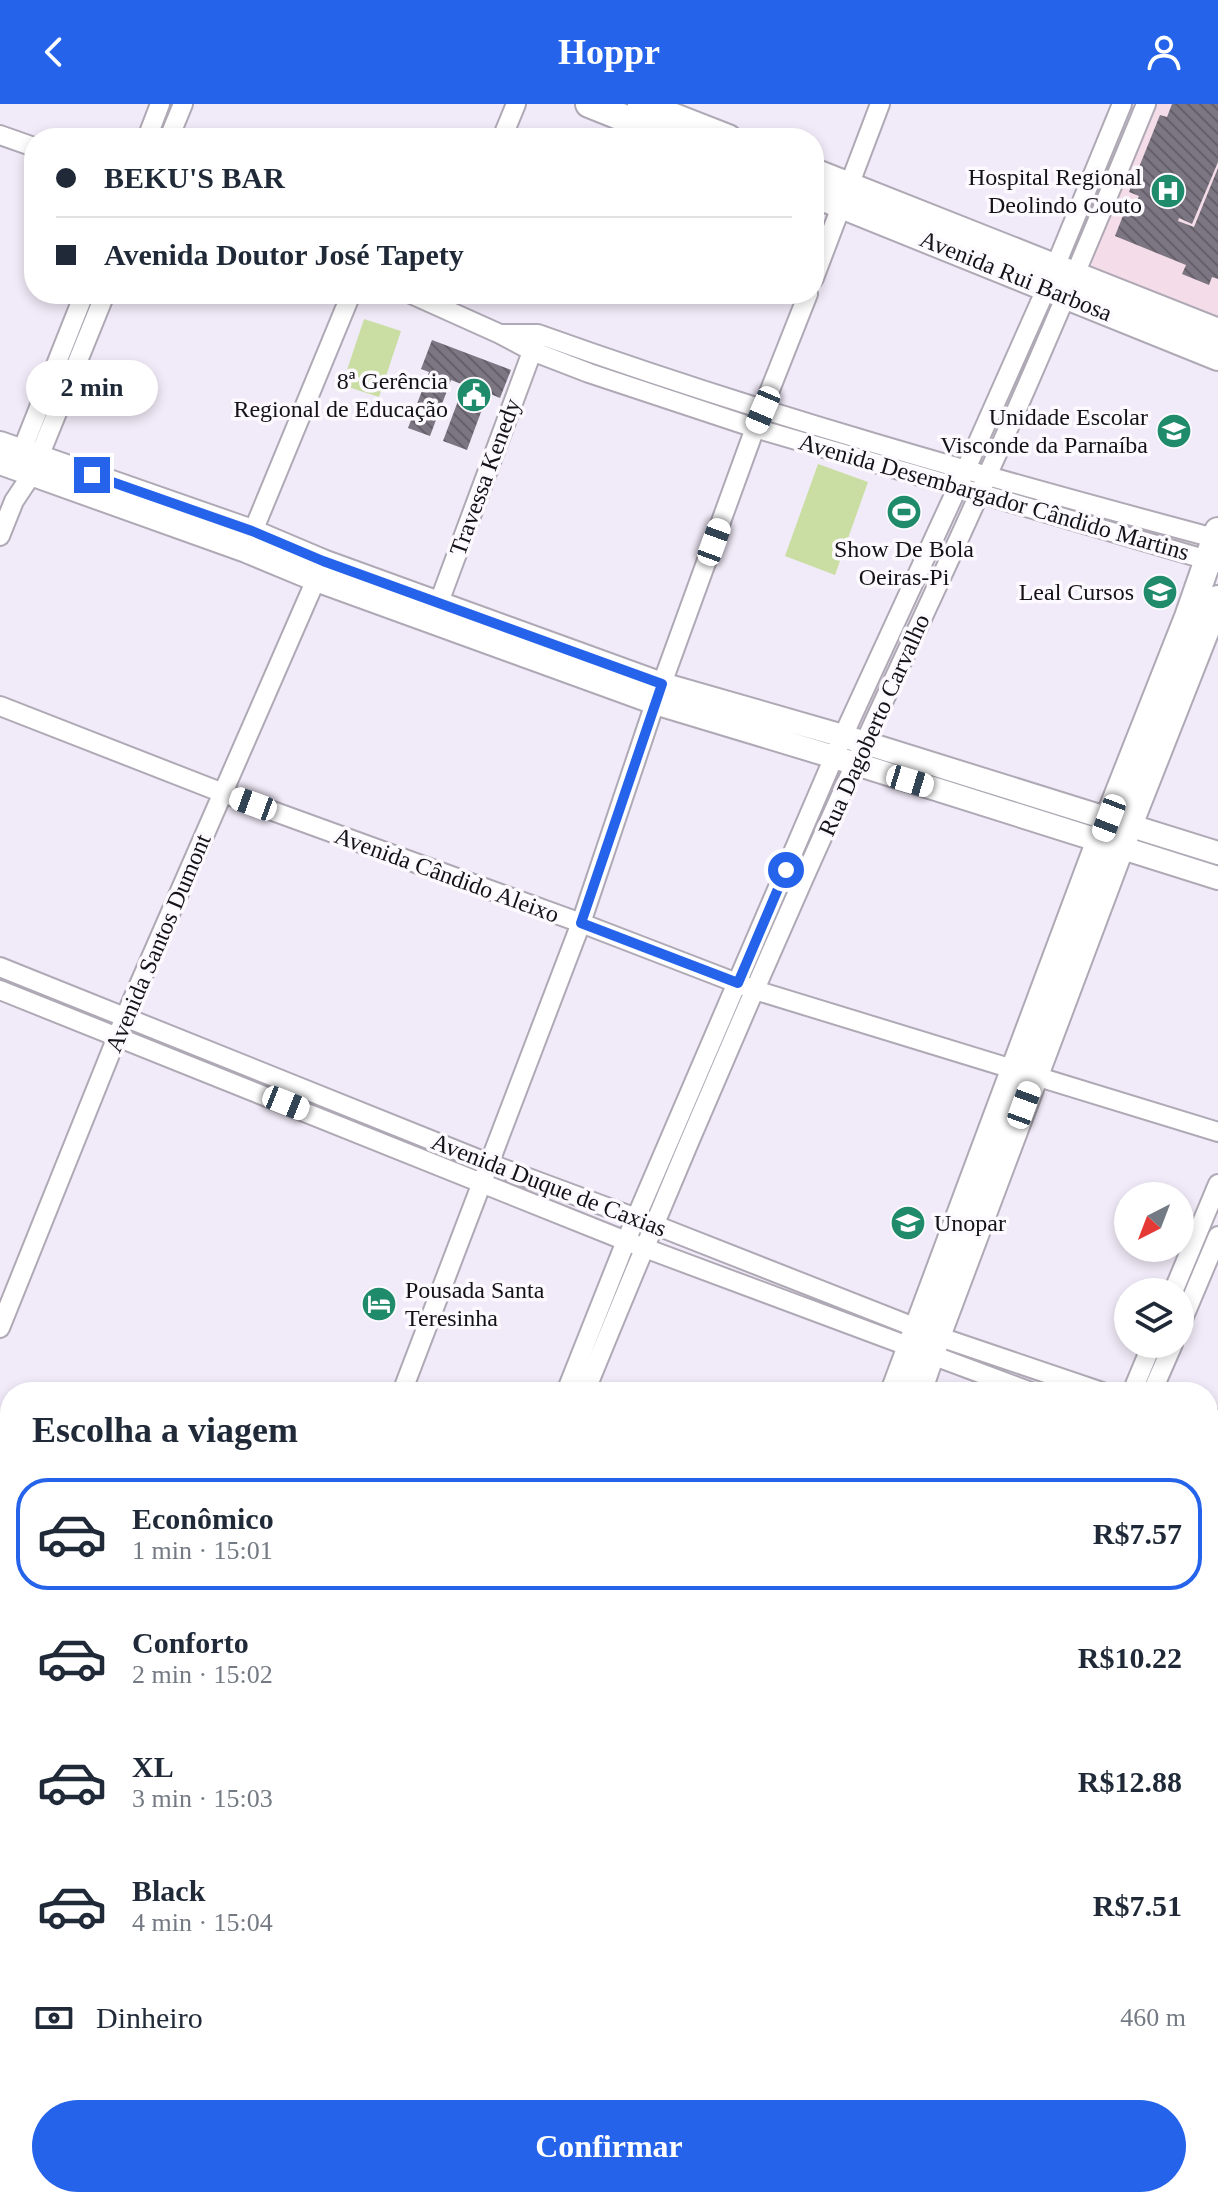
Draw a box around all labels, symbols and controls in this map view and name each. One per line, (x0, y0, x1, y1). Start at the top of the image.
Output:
icon: back (32, 30, 76, 74)
icon: person (1142, 30, 1186, 74)
text: Hoppr (558, 32, 660, 72)
text: BEKU'S BAR (104, 161, 285, 194)
place label: Hospital Regional Deolindo Couto (968, 164, 1142, 218)
hospital icon: Hospital Regional Deolindo Couto (1149, 172, 1187, 210)
street label: Avenida Rui Barbosa (916, 226, 1116, 327)
text: Avenida Doutor José Tapety (104, 238, 464, 271)
callout: 2 min (26, 359, 158, 415)
place label: 8ª Gerência Regional de Educação (233, 368, 448, 422)
text: 2 min (61, 373, 123, 402)
public building icon: 8ª Gerência Regional de Educação (455, 376, 493, 414)
car (743, 383, 783, 437)
street label: Travessa Kenedy (445, 395, 525, 559)
place label: Unidade Escolar Visconde da Parnaíba (940, 404, 1148, 458)
school or university icon: Unidade Escolar Visconde da Parnaíba (1155, 412, 1193, 450)
street label: Avenida Desembargador Cândido Martins (796, 429, 1192, 565)
route end (74, 457, 110, 493)
sports icon: Show De Bola Oeiras-Pi (885, 493, 923, 531)
car (695, 515, 733, 569)
place label: Show De Bola Oeiras-Pi (834, 536, 974, 590)
school or university icon: Leal Cursos (1141, 573, 1179, 611)
place label: Leal Cursos (1019, 579, 1134, 605)
street label: Rua Dagoberto Carvalho (813, 610, 935, 840)
car (884, 763, 936, 799)
car (226, 785, 280, 823)
car (1089, 791, 1129, 845)
street label: Avenida Cândido Aleixo (331, 822, 563, 928)
street label: Avenida Santos Dumont (100, 830, 216, 1056)
route start (768, 852, 804, 888)
car (1005, 1078, 1043, 1132)
car (259, 1083, 313, 1123)
street label: Avenida Duque de Caxias (428, 1128, 670, 1242)
north arrow (1114, 1182, 1194, 1262)
map controls (1114, 1182, 1194, 1358)
school or university icon: Unopar (889, 1204, 927, 1242)
place label: Unopar (934, 1210, 1006, 1236)
place label: Pousada Santa Teresinha (405, 1277, 545, 1331)
button: layers (1114, 1278, 1194, 1358)
hotel icon: Pousada Santa Teresinha (360, 1285, 398, 1323)
text: Escolha a viagem (32, 1410, 298, 1450)
icon: car (36, 1498, 108, 1570)
text: Econômico (132, 1502, 274, 1535)
text: R$7.57 (1093, 1517, 1182, 1550)
text: 1 min · 15:01 (132, 1536, 273, 1565)
icon: car (36, 1622, 108, 1694)
text: Conforto (132, 1626, 249, 1659)
text: R$10.22 (1078, 1641, 1182, 1674)
text: 2 min · 15:02 (132, 1660, 273, 1689)
icon: car (36, 1746, 108, 1818)
text: XL (132, 1750, 174, 1783)
text: R$12.88 (1078, 1765, 1182, 1798)
text: 3 min · 15:03 (132, 1784, 273, 1813)
icon: car (36, 1870, 108, 1942)
text: Black (132, 1874, 205, 1907)
text: R$7.51 (1093, 1889, 1182, 1922)
text: 4 min · 15:04 (132, 1908, 273, 1937)
icon: cash (32, 1996, 76, 2040)
text: Dinheiro (96, 2001, 203, 2034)
text: 460 m (1120, 2003, 1186, 2032)
button: Confirmar (32, 2100, 1186, 2192)

